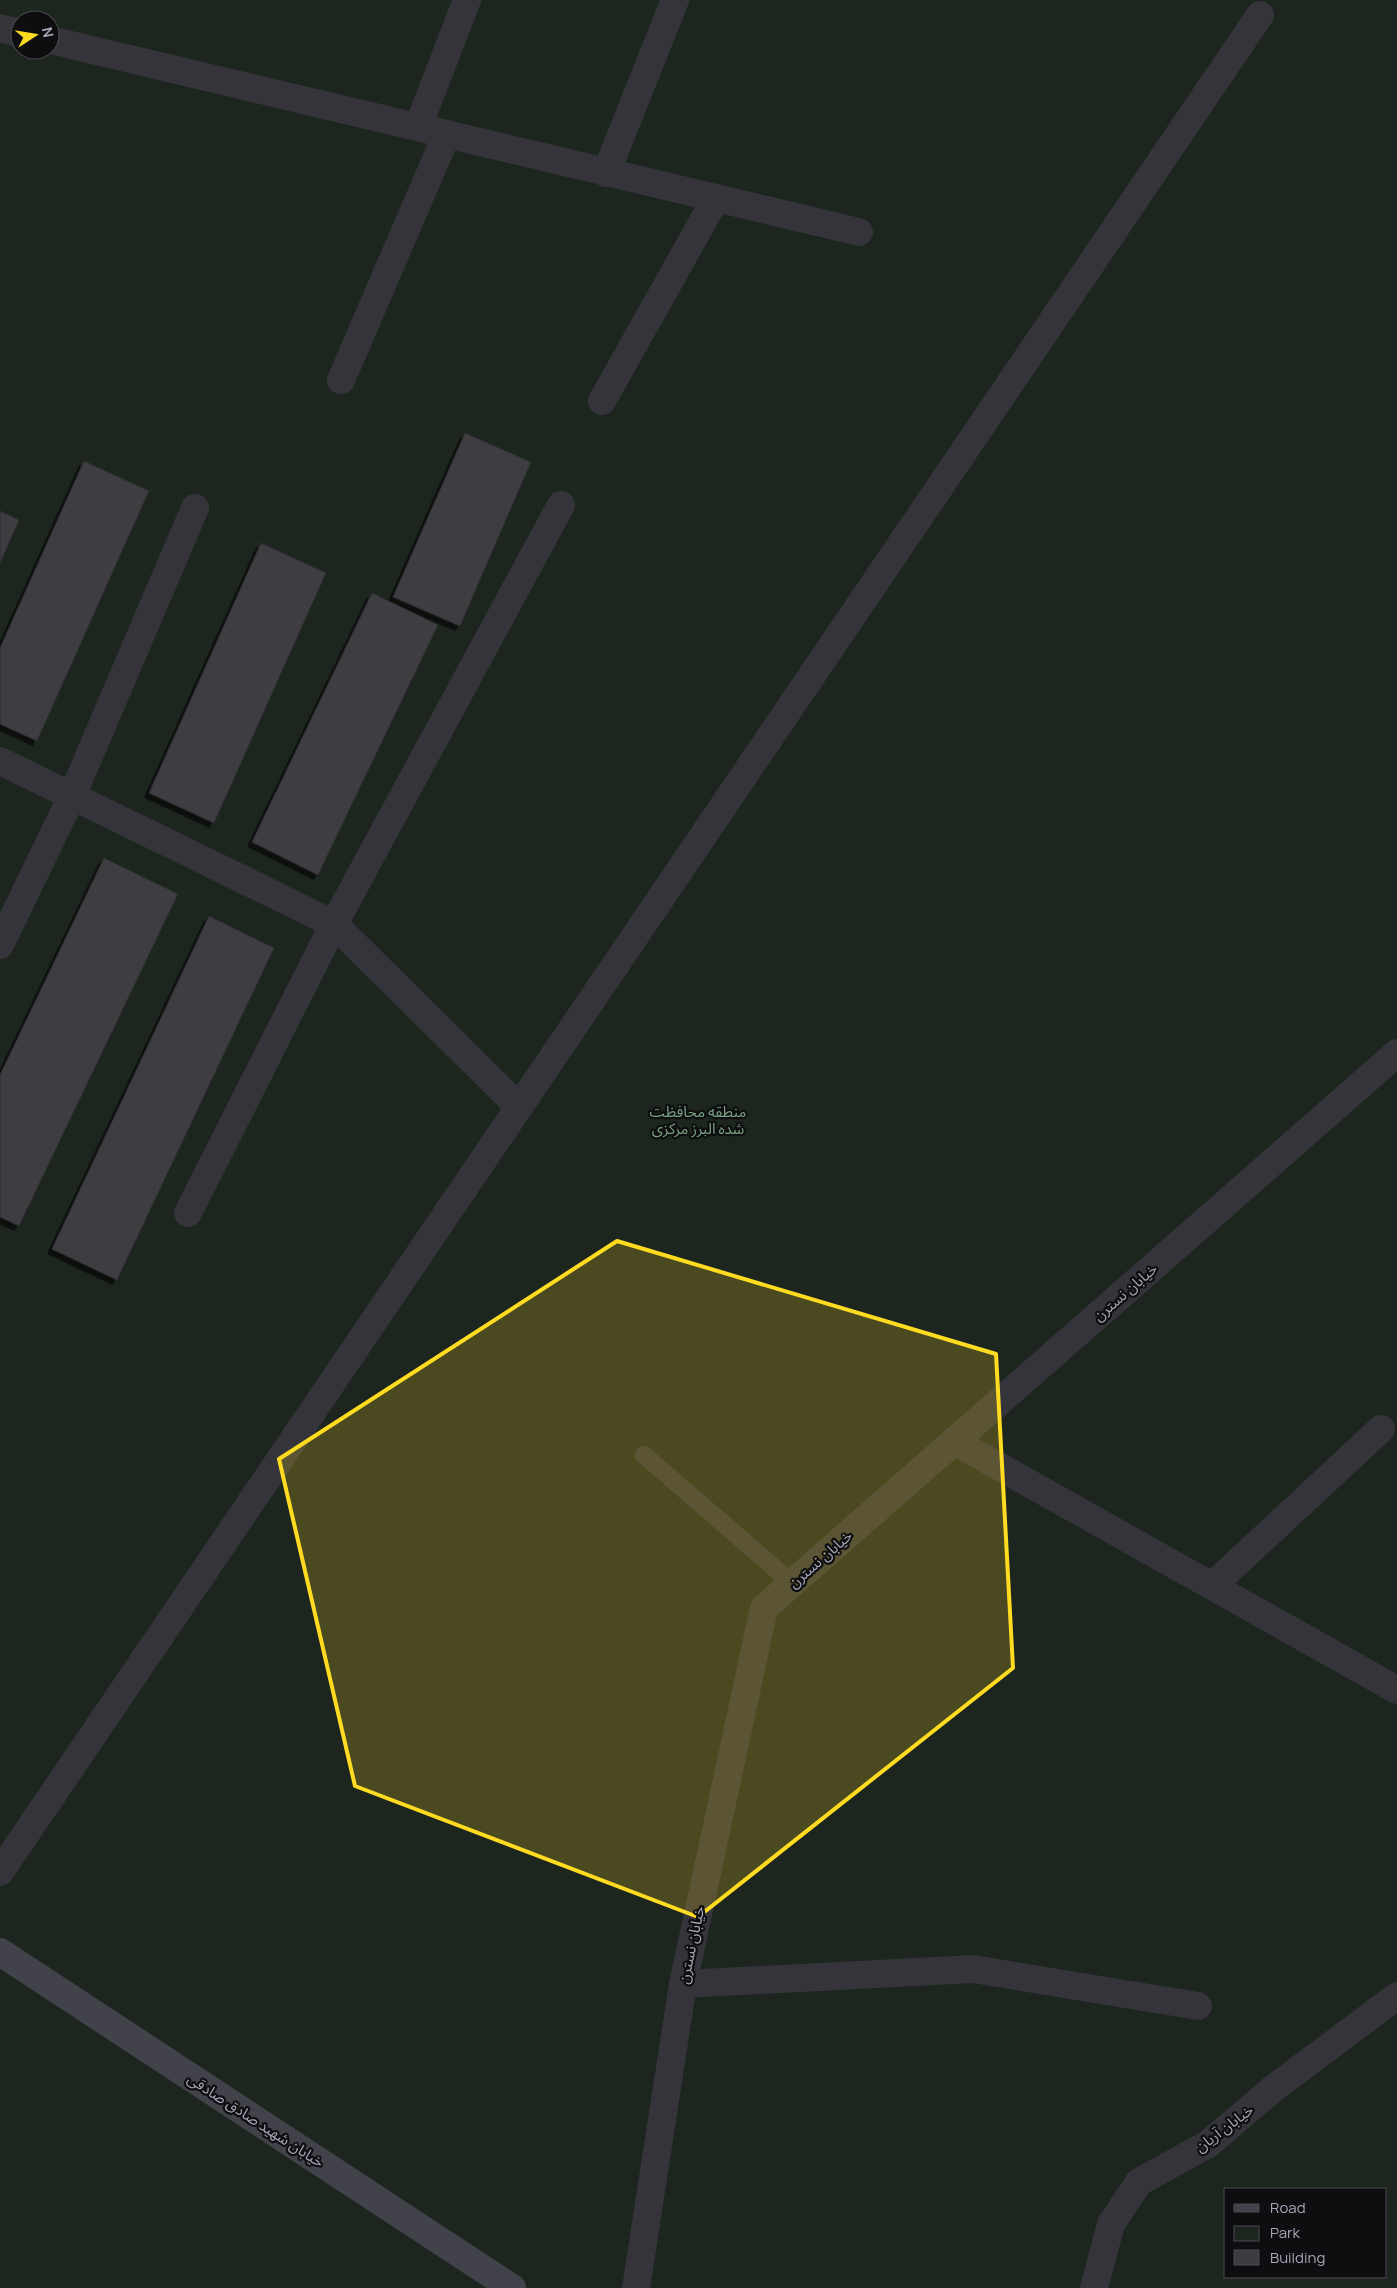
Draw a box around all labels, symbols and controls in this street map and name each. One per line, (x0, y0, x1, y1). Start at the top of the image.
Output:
north arrow (10, 10, 60, 60)
text: N (38, 25, 59, 39)
park label: منطقه محافظت شده البرز مرکزی (650, 1101, 746, 1139)
street label: خیابان نسترن (1088, 1258, 1162, 1326)
street label: خیابان نسترن (783, 1525, 857, 1593)
street label: خیابان نسترن (673, 1904, 710, 1986)
street label: خیابان شهید صادق صادقی (184, 2068, 328, 2172)
street label: خیابان آریان (1190, 2099, 1258, 2157)
legend (1224, 2188, 1387, 2278)
text: Road (1270, 2197, 1306, 2218)
text: Park (1270, 2222, 1300, 2243)
text: Building (1270, 2247, 1325, 2268)

